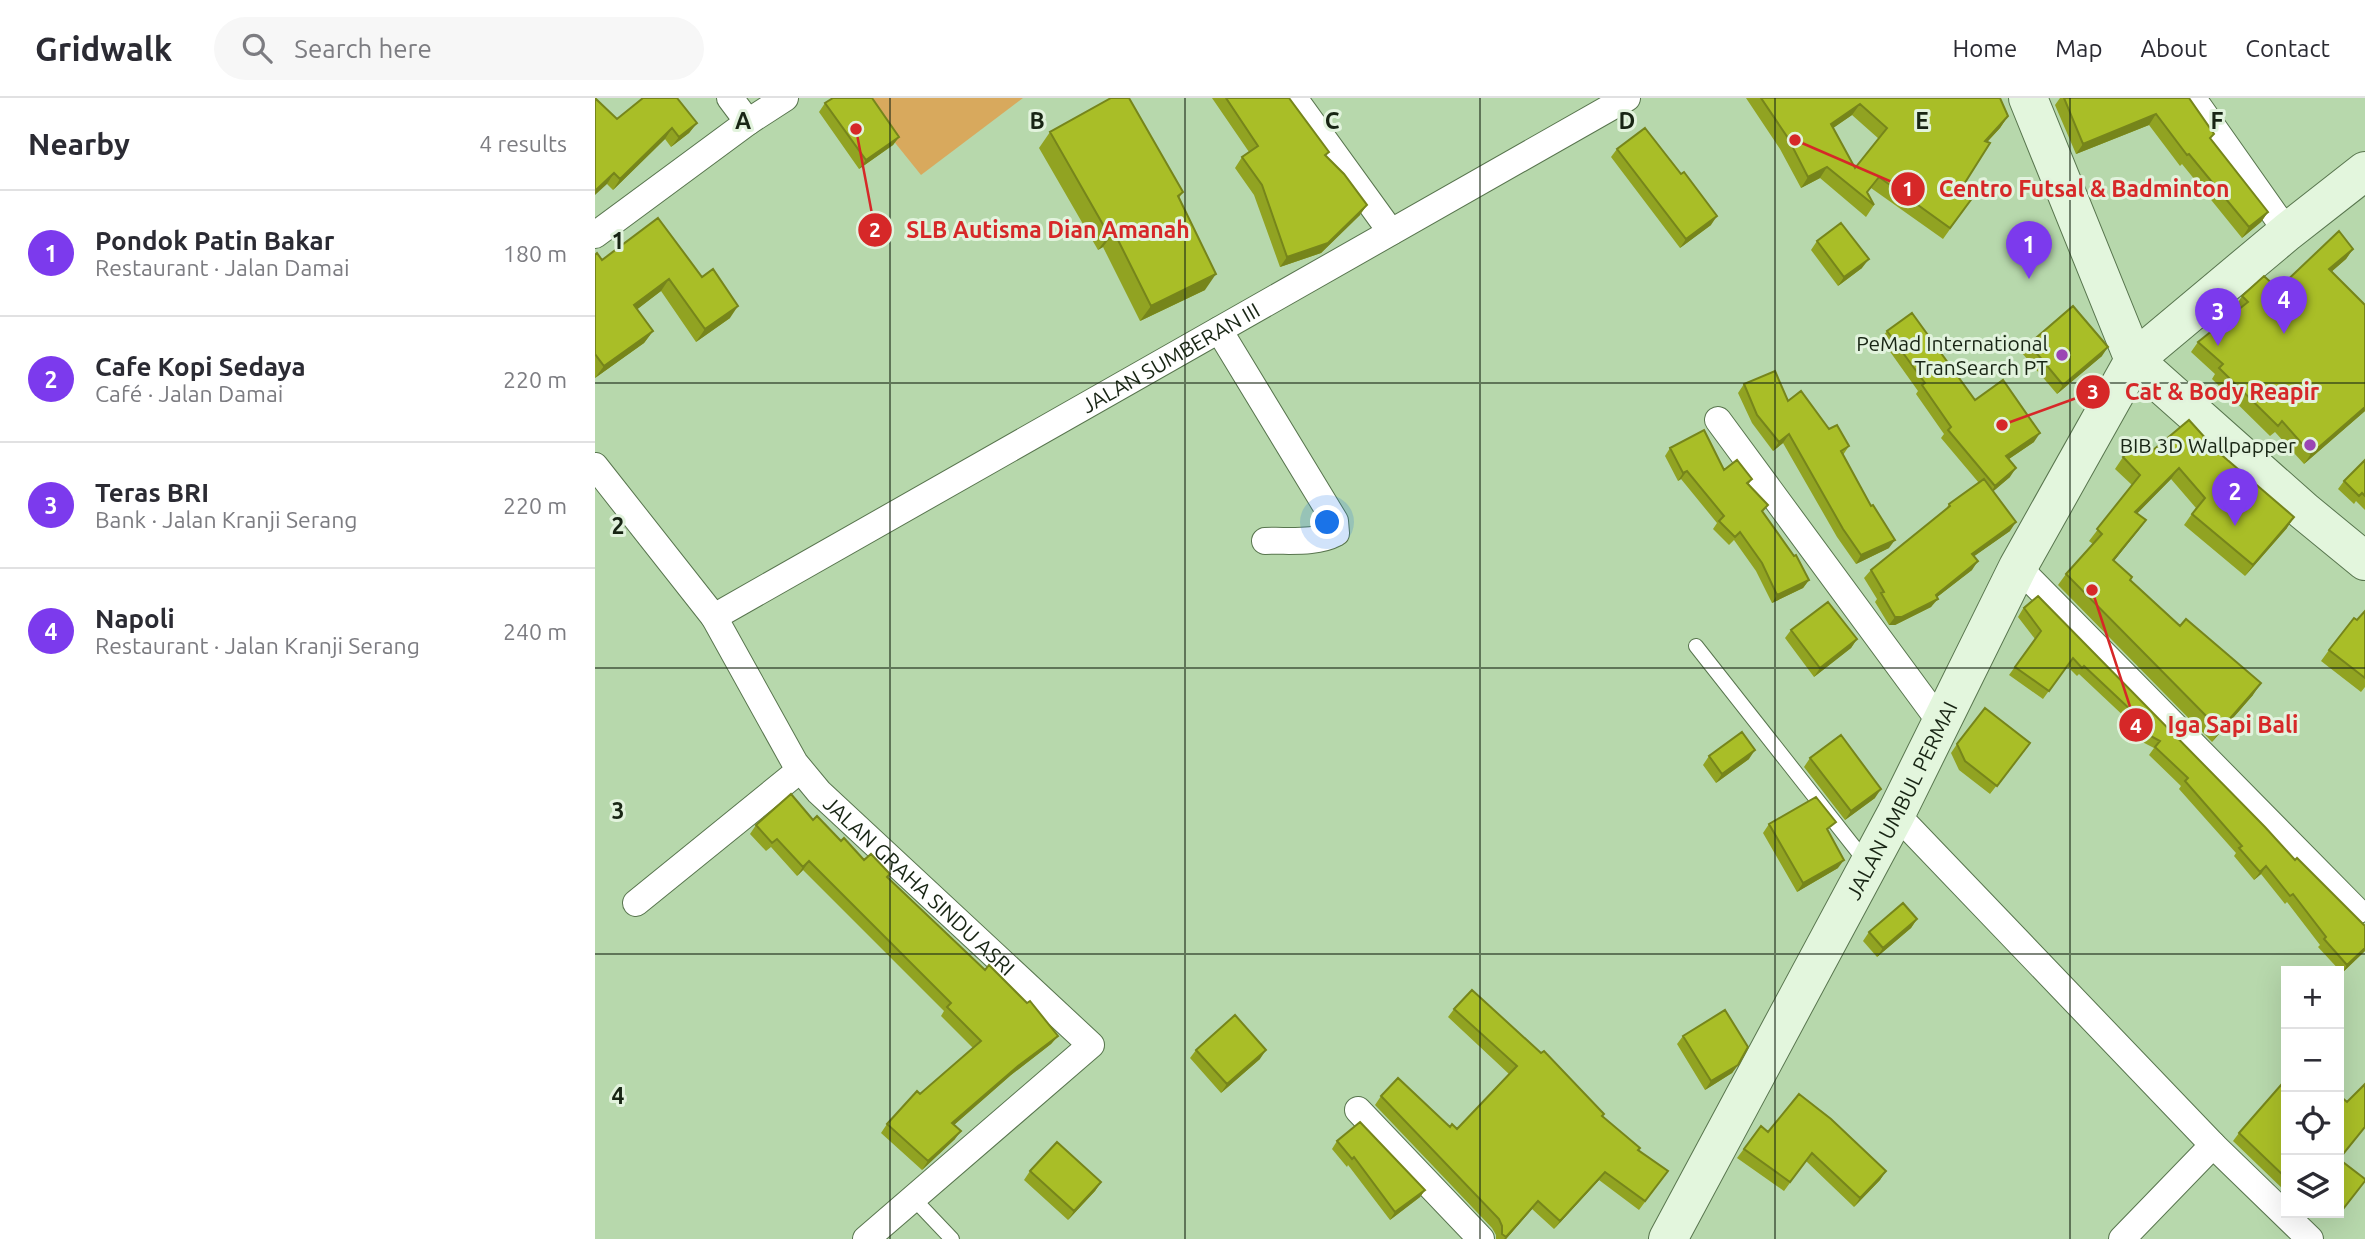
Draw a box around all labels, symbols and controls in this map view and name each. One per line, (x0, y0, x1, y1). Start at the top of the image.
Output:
search box (214, 17, 704, 80)
icon: search (238, 29, 276, 67)
text: Gridwalk (35, 30, 172, 67)
text: Search here (294, 34, 432, 63)
text: Home (1952, 35, 2017, 62)
text: Map (2055, 35, 2102, 62)
text: About (2140, 35, 2207, 62)
text: Contact (2245, 35, 2330, 62)
text: A (735, 108, 751, 133)
text: B (1029, 108, 1045, 133)
text: C (1325, 108, 1340, 133)
text: D (1619, 108, 1635, 133)
text: E (1915, 108, 1929, 133)
text: F (2211, 108, 2224, 133)
text: Nearby (28, 127, 130, 161)
text: 4 results (479, 131, 567, 156)
callout: Centro Futsal & Badminton (1890, 167, 2244, 211)
text: 1 (1902, 176, 1914, 200)
text: Centro Futsal & Badminton (1939, 176, 2229, 201)
callout: SLB Autisma Dian Amanah (857, 208, 1204, 252)
text: 2 (869, 217, 881, 241)
text: SLB Autisma Dian Amanah (906, 217, 1190, 242)
pin: 1 (2006, 221, 2052, 279)
text: Pondok Patin Bakar (95, 226, 334, 255)
text: 1 (612, 228, 624, 253)
text: 1 (45, 241, 57, 266)
text: 180 m (503, 241, 567, 266)
text: Restaurant · Jalan Damai (95, 255, 350, 280)
pin: 4 (2261, 276, 2307, 334)
pin: 3 (2195, 288, 2241, 346)
street label: JALAN SUMBERAN III (1077, 298, 1264, 418)
place label: PeMad International TranSearch PT (1856, 331, 2048, 379)
marker: PeMad International TranSearch PT (2054, 347, 2070, 363)
text: Cafe Kopi Sedaya (95, 352, 306, 381)
text: 2 (45, 367, 57, 392)
text: 220 m (503, 367, 567, 392)
callout: Cat & Body Reapir (2075, 370, 2333, 414)
text: 3 (2087, 379, 2099, 403)
text: Cat & Body Reapir (2125, 379, 2320, 404)
text: Café · Jalan Damai (95, 381, 283, 406)
place label: BIB 3D Wallpapper (2120, 433, 2296, 457)
marker: BIB 3D Wallpapper (2302, 437, 2318, 453)
pin: 2 (2212, 468, 2258, 526)
text: Teras BRI (95, 478, 209, 507)
text: 3 (45, 493, 57, 518)
text: 220 m (503, 493, 567, 518)
your location (1310, 505, 1344, 539)
text: Bank · Jalan Kranji Serang (95, 507, 358, 532)
text: 2 (612, 513, 624, 538)
text: Napoli (95, 604, 175, 633)
text: 4 (45, 619, 57, 644)
text: 240 m (503, 619, 567, 644)
text: Restaurant · Jalan Kranji Serang (95, 633, 420, 658)
street label: JALAN UMBUL PERMAI (1841, 697, 1962, 903)
callout: Iga Sapi Bali (2118, 703, 2312, 747)
text: Iga Sapi Bali (2168, 712, 2298, 737)
text: 4 (2130, 713, 2142, 737)
street label: JALAN GRAHA SINDU ASRI (819, 791, 1020, 980)
text: 3 (612, 798, 624, 823)
map controls (2281, 966, 2344, 1218)
button: + (2281, 966, 2344, 1029)
button: − (2281, 1029, 2344, 1092)
text: 4 (612, 1083, 625, 1108)
button: locate (2281, 1092, 2344, 1155)
button: layers (2281, 1155, 2344, 1218)

